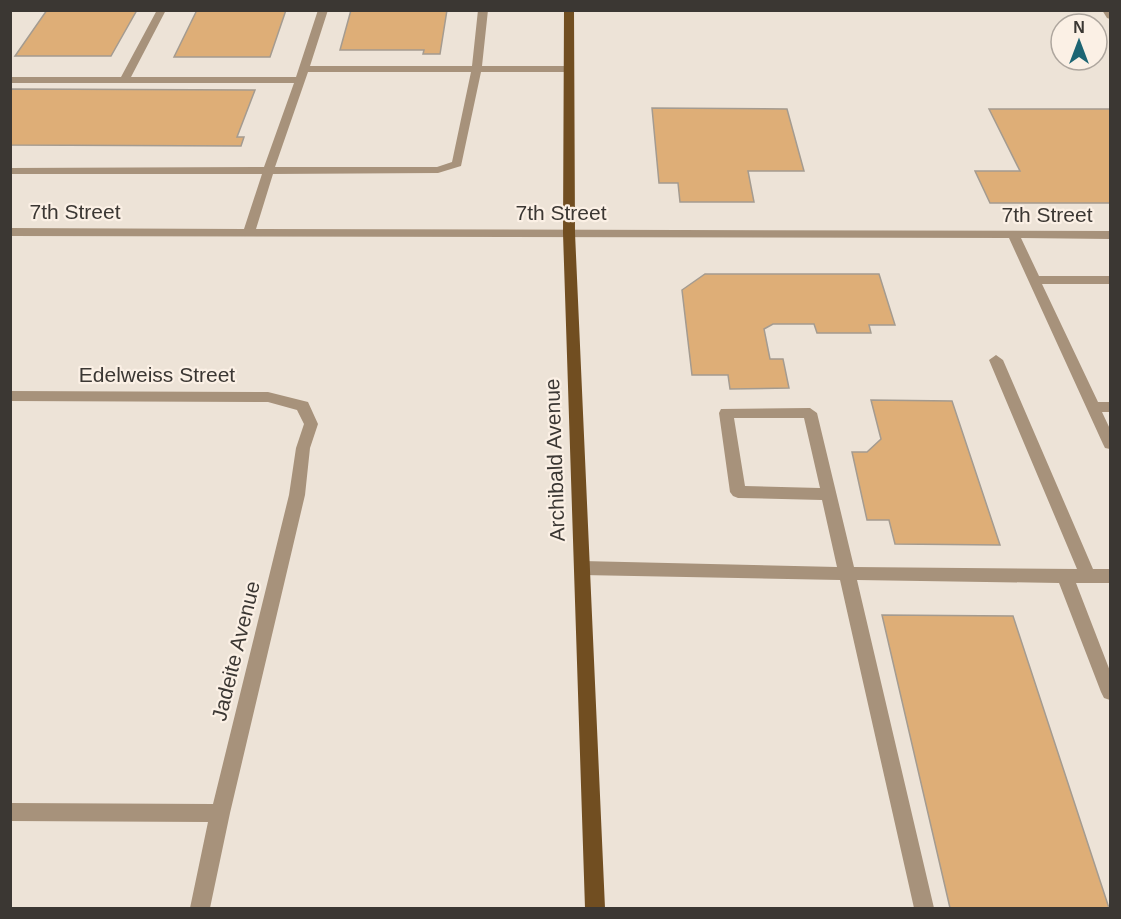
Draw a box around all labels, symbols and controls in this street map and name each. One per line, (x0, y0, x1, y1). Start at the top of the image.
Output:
north arrow (1049, 12, 1109, 72)
text: N (1073, 19, 1085, 36)
street label: 7th Street (29, 200, 121, 223)
street label: 7th Street (515, 201, 607, 224)
street label: 7th Street (1001, 203, 1093, 226)
street label: Edelweiss Street (79, 363, 235, 386)
street label: Archibald Avenue (540, 378, 569, 542)
street label: Jadeite Avenue (207, 579, 264, 723)

